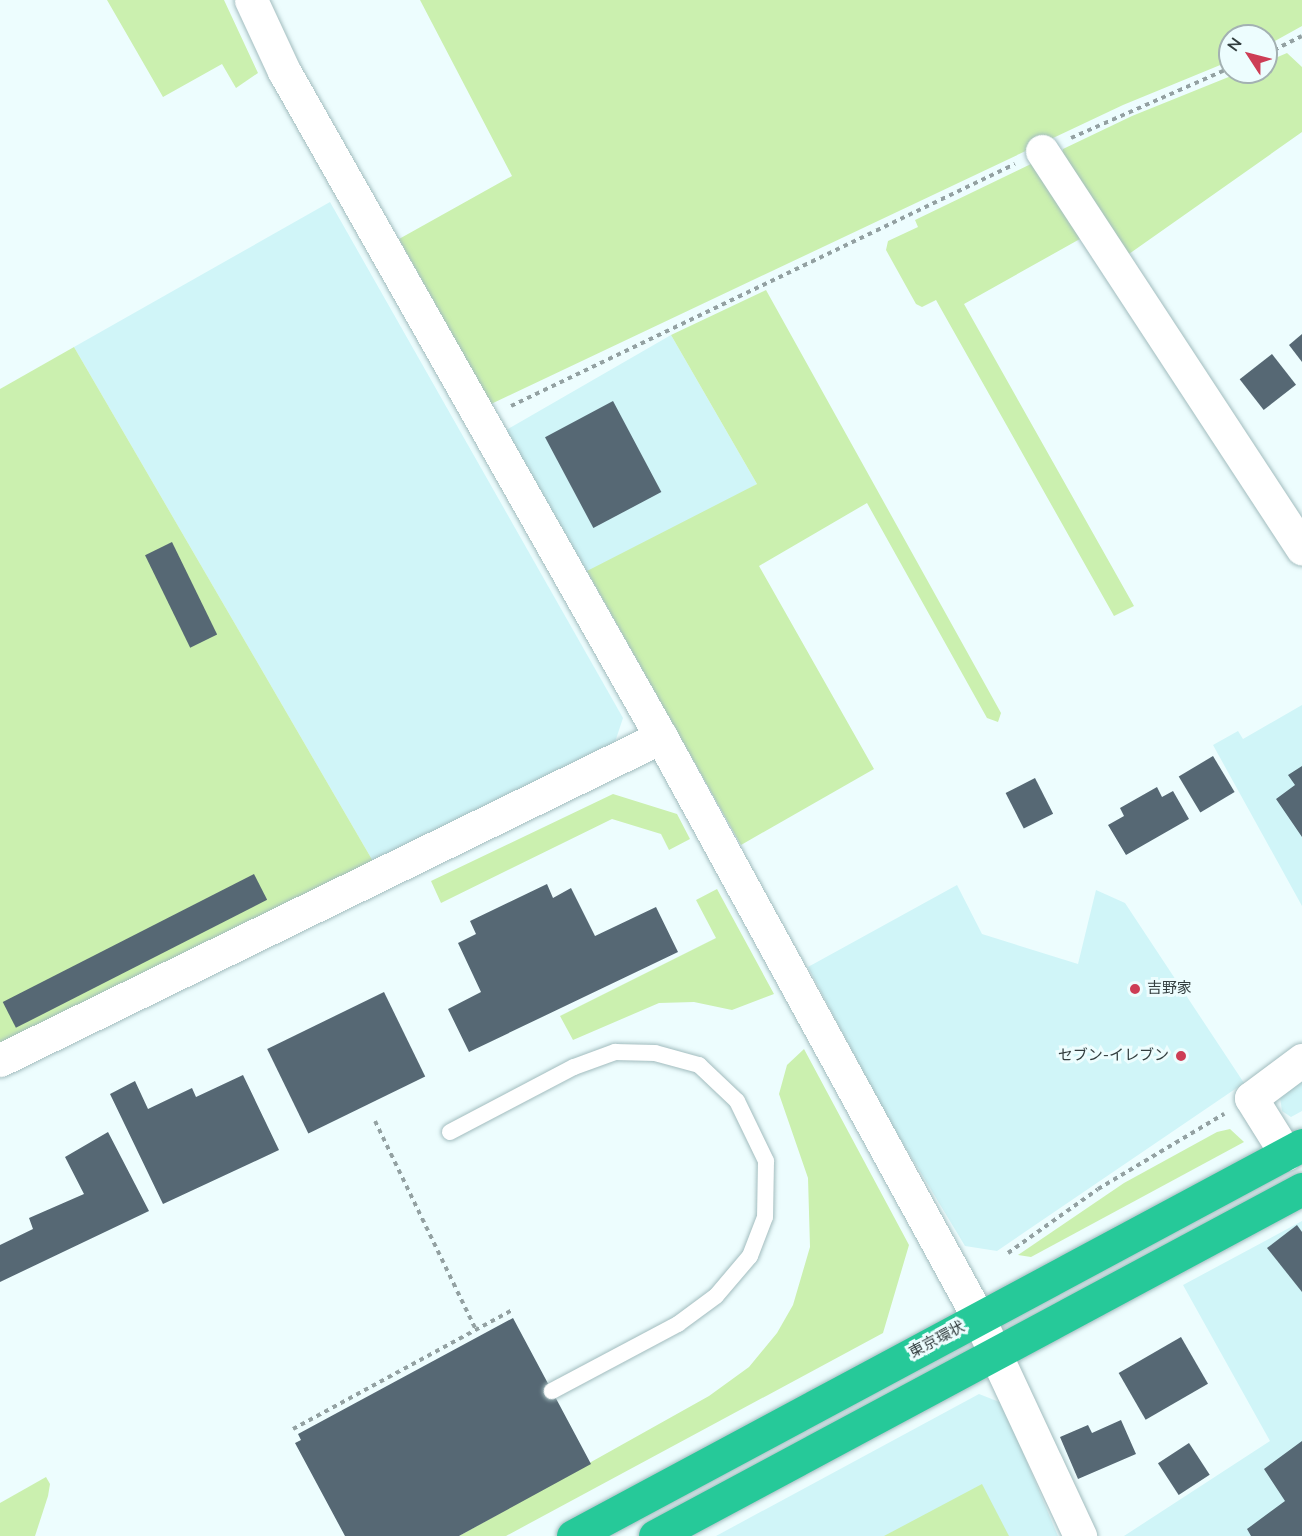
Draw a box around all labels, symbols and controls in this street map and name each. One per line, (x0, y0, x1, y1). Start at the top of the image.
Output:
north arrow (1218, 24, 1278, 84)
text: N (1223, 33, 1247, 56)
place label: 吉野家 (1147, 980, 1192, 998)
marker: 吉野家 (1128, 982, 1142, 996)
place label: セブン-イレブン (1058, 1047, 1169, 1065)
marker: セブン-イレブン (1174, 1049, 1188, 1063)
street label: 東京環状 (906, 1318, 968, 1362)

